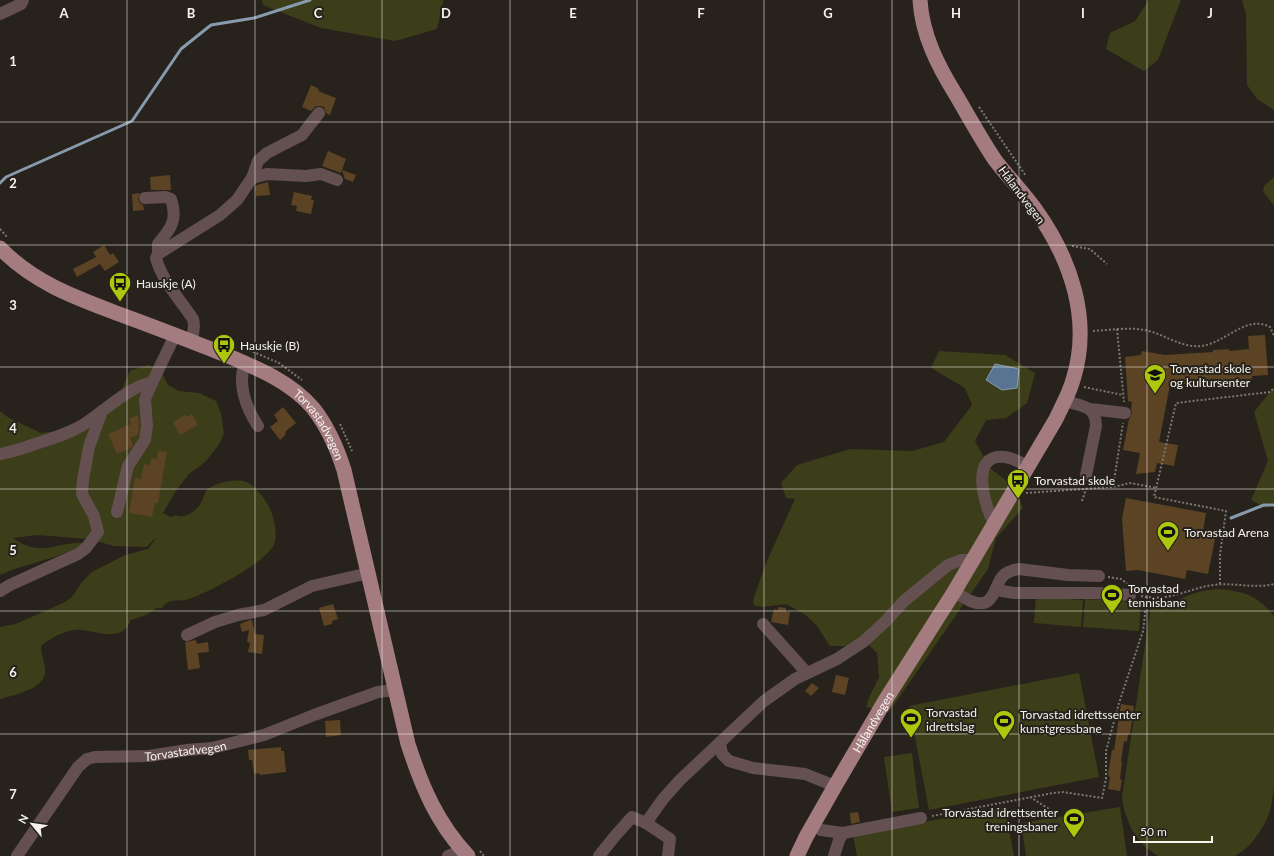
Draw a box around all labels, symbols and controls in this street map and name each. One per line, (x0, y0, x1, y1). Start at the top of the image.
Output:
text: A (58, 5, 69, 21)
text: B (187, 5, 196, 21)
text: C (314, 5, 323, 21)
text: D (441, 5, 451, 21)
text: E (569, 5, 577, 21)
text: F (697, 5, 705, 21)
text: G (823, 5, 833, 21)
text: H (951, 5, 961, 21)
text: I (1081, 5, 1085, 21)
text: J (1207, 5, 1213, 21)
text: 1 (9, 53, 17, 69)
street label: Hålandvegen (995, 163, 1049, 227)
text: 2 (9, 175, 17, 191)
bus stop icon: Hauskje (A) (107, 270, 133, 303)
place label: Hauskje (A) (136, 276, 196, 291)
text: 3 (9, 297, 17, 313)
bus stop icon: Hauskje (B) (211, 332, 237, 365)
place label: Hauskje (B) (240, 338, 299, 353)
place label: Torvastad skole og kultursenter (1170, 361, 1251, 390)
school or university icon: Torvastad skole og kultursenter (1142, 362, 1168, 395)
street label: Torvastadvegen (291, 386, 348, 462)
text: 4 (9, 420, 17, 436)
bus stop icon: Torvastad skole (1005, 467, 1031, 500)
place label: Torvastad skole (1034, 473, 1115, 488)
sports icon: Torvastad Arena (1155, 519, 1181, 552)
place label: Torvastad Arena (1184, 525, 1269, 540)
text: 5 (9, 542, 17, 558)
place label: Torvastad tennisbane (1128, 581, 1186, 610)
sports icon: Torvastad tennisbane (1099, 582, 1125, 615)
text: 6 (9, 664, 17, 680)
street label: Hålandvegen (849, 688, 897, 755)
place label: Torvastad idrettslag (926, 705, 977, 734)
sports icon: Torvastad idrettslag (898, 706, 924, 739)
place label: Torvastad idrettssenter kunstgressbane (1020, 707, 1141, 736)
sports icon: Torvastad idrettssenter kunstgressbane (991, 708, 1017, 741)
street label: Torvastadvegen (144, 737, 228, 764)
text: 7 (9, 786, 17, 802)
north arrow (12, 804, 52, 844)
place label: Torvastad idrettsenter treningsbaner (943, 805, 1059, 834)
sports icon: Torvastad idrettsenter treningsbaner (1061, 806, 1087, 839)
text: N (15, 812, 31, 826)
scale bar (1134, 818, 1212, 844)
text: 50 m (1140, 824, 1167, 839)

